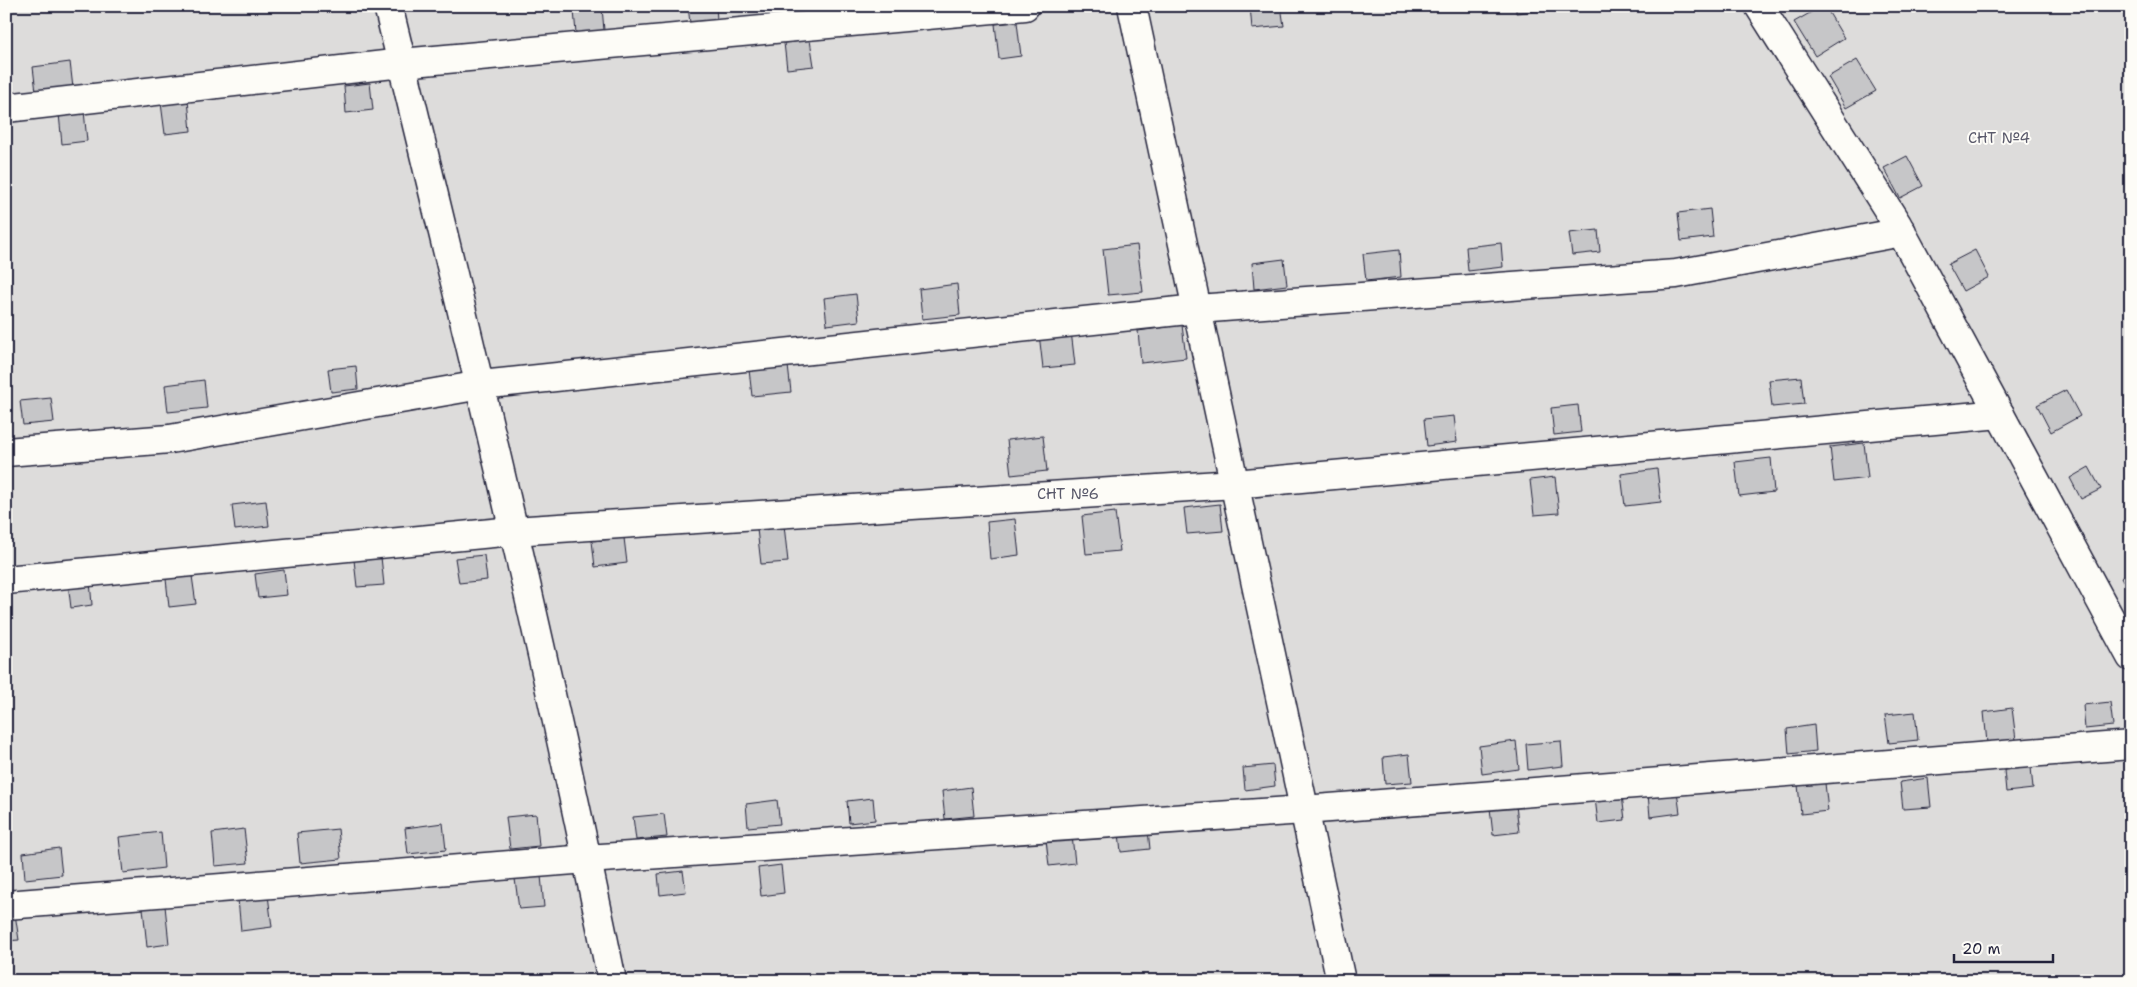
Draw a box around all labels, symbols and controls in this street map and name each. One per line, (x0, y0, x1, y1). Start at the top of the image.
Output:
park label: СНТ №4 (1968, 128, 2030, 148)
park label: СНТ №6 (1037, 484, 1099, 504)
scale bar (1954, 932, 2053, 964)
text: 20 m (1962, 939, 2001, 959)

